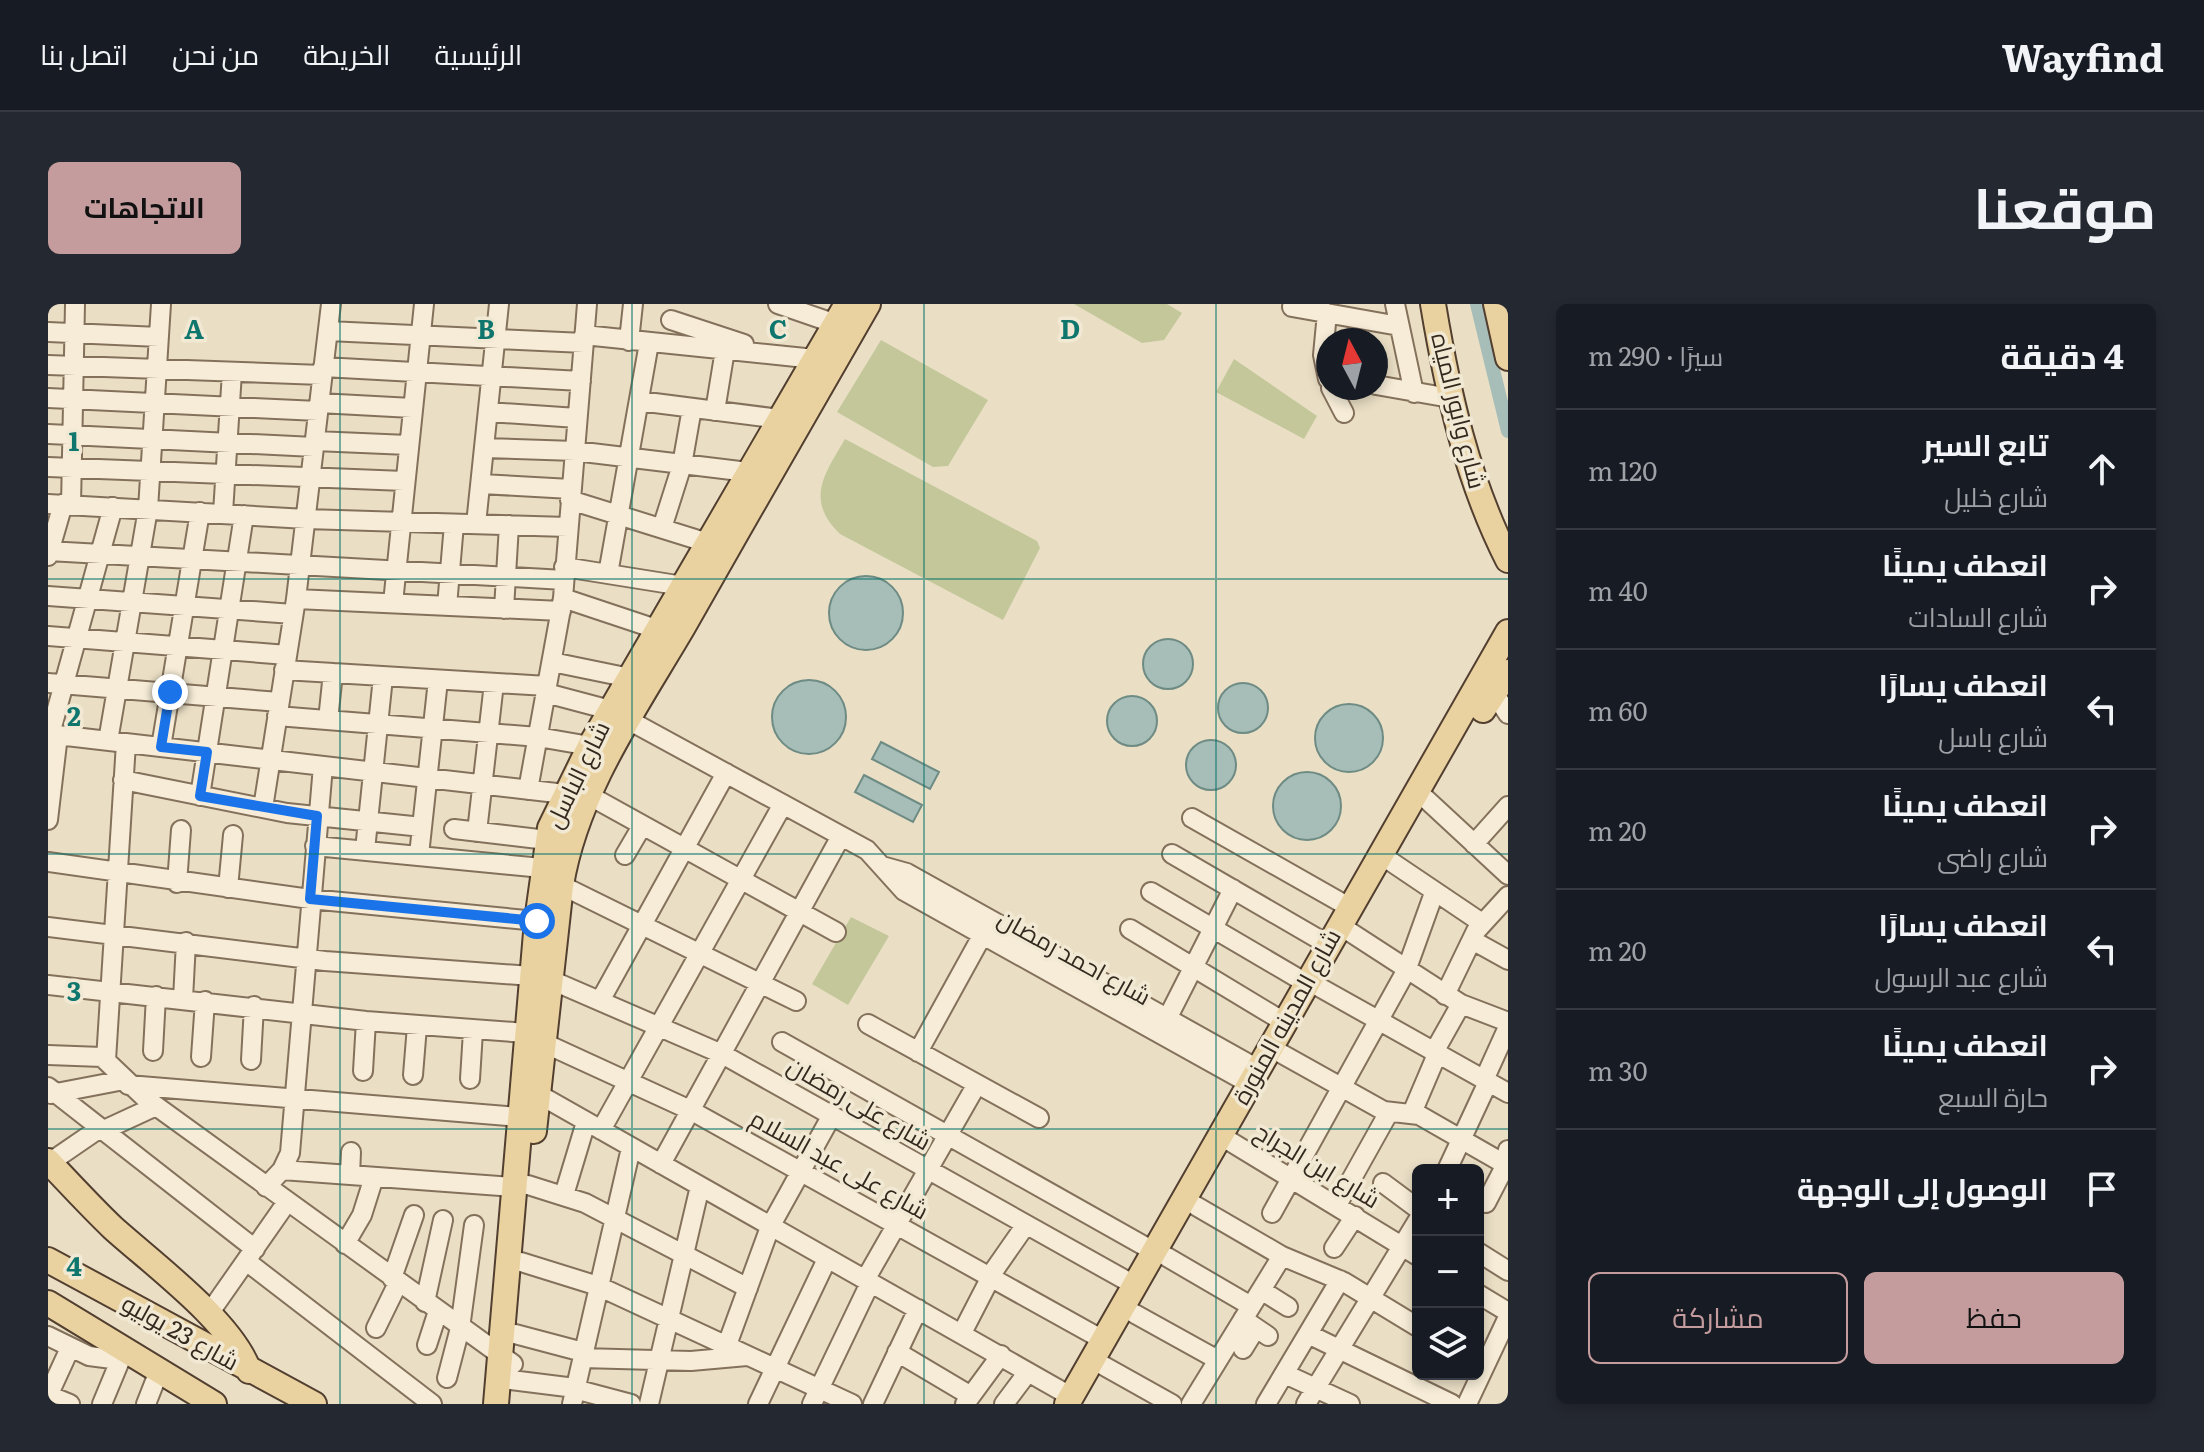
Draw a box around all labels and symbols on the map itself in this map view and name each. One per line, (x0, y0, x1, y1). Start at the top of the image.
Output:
text: A (184, 308, 204, 347)
text: B (477, 308, 495, 347)
text: C (769, 308, 787, 347)
text: D (1060, 308, 1080, 347)
north arrow (1316, 328, 1388, 400)
street label: شارع وابور المياه (1423, 329, 1497, 492)
text: 1 (69, 420, 80, 459)
route end (152, 674, 188, 710)
text: 2 (67, 695, 81, 734)
street label: شارع الباسل (535, 715, 618, 834)
street label: شارع احمد رمضان (992, 899, 1158, 1013)
route start (519, 903, 555, 939)
street label: شارع المدينه المنورة (1222, 922, 1349, 1110)
text: 3 (67, 970, 81, 1009)
street label: شارع على رمضان (781, 1046, 939, 1158)
street label: شارع على عبد السلام (744, 1099, 936, 1227)
street label: شارع ابن الجراح (1248, 1113, 1388, 1216)
text: 4 (66, 1245, 82, 1284)
street label: شارع 23 يوليو (116, 1284, 246, 1378)

